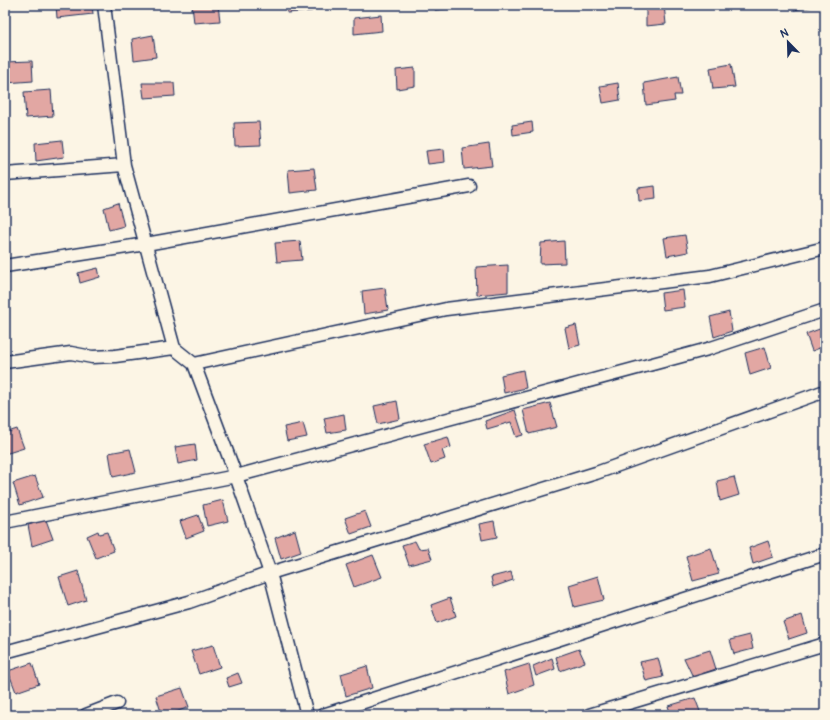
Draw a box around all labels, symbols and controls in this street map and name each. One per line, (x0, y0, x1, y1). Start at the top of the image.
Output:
north arrow (768, 22, 808, 62)
text: N (778, 26, 791, 41)

